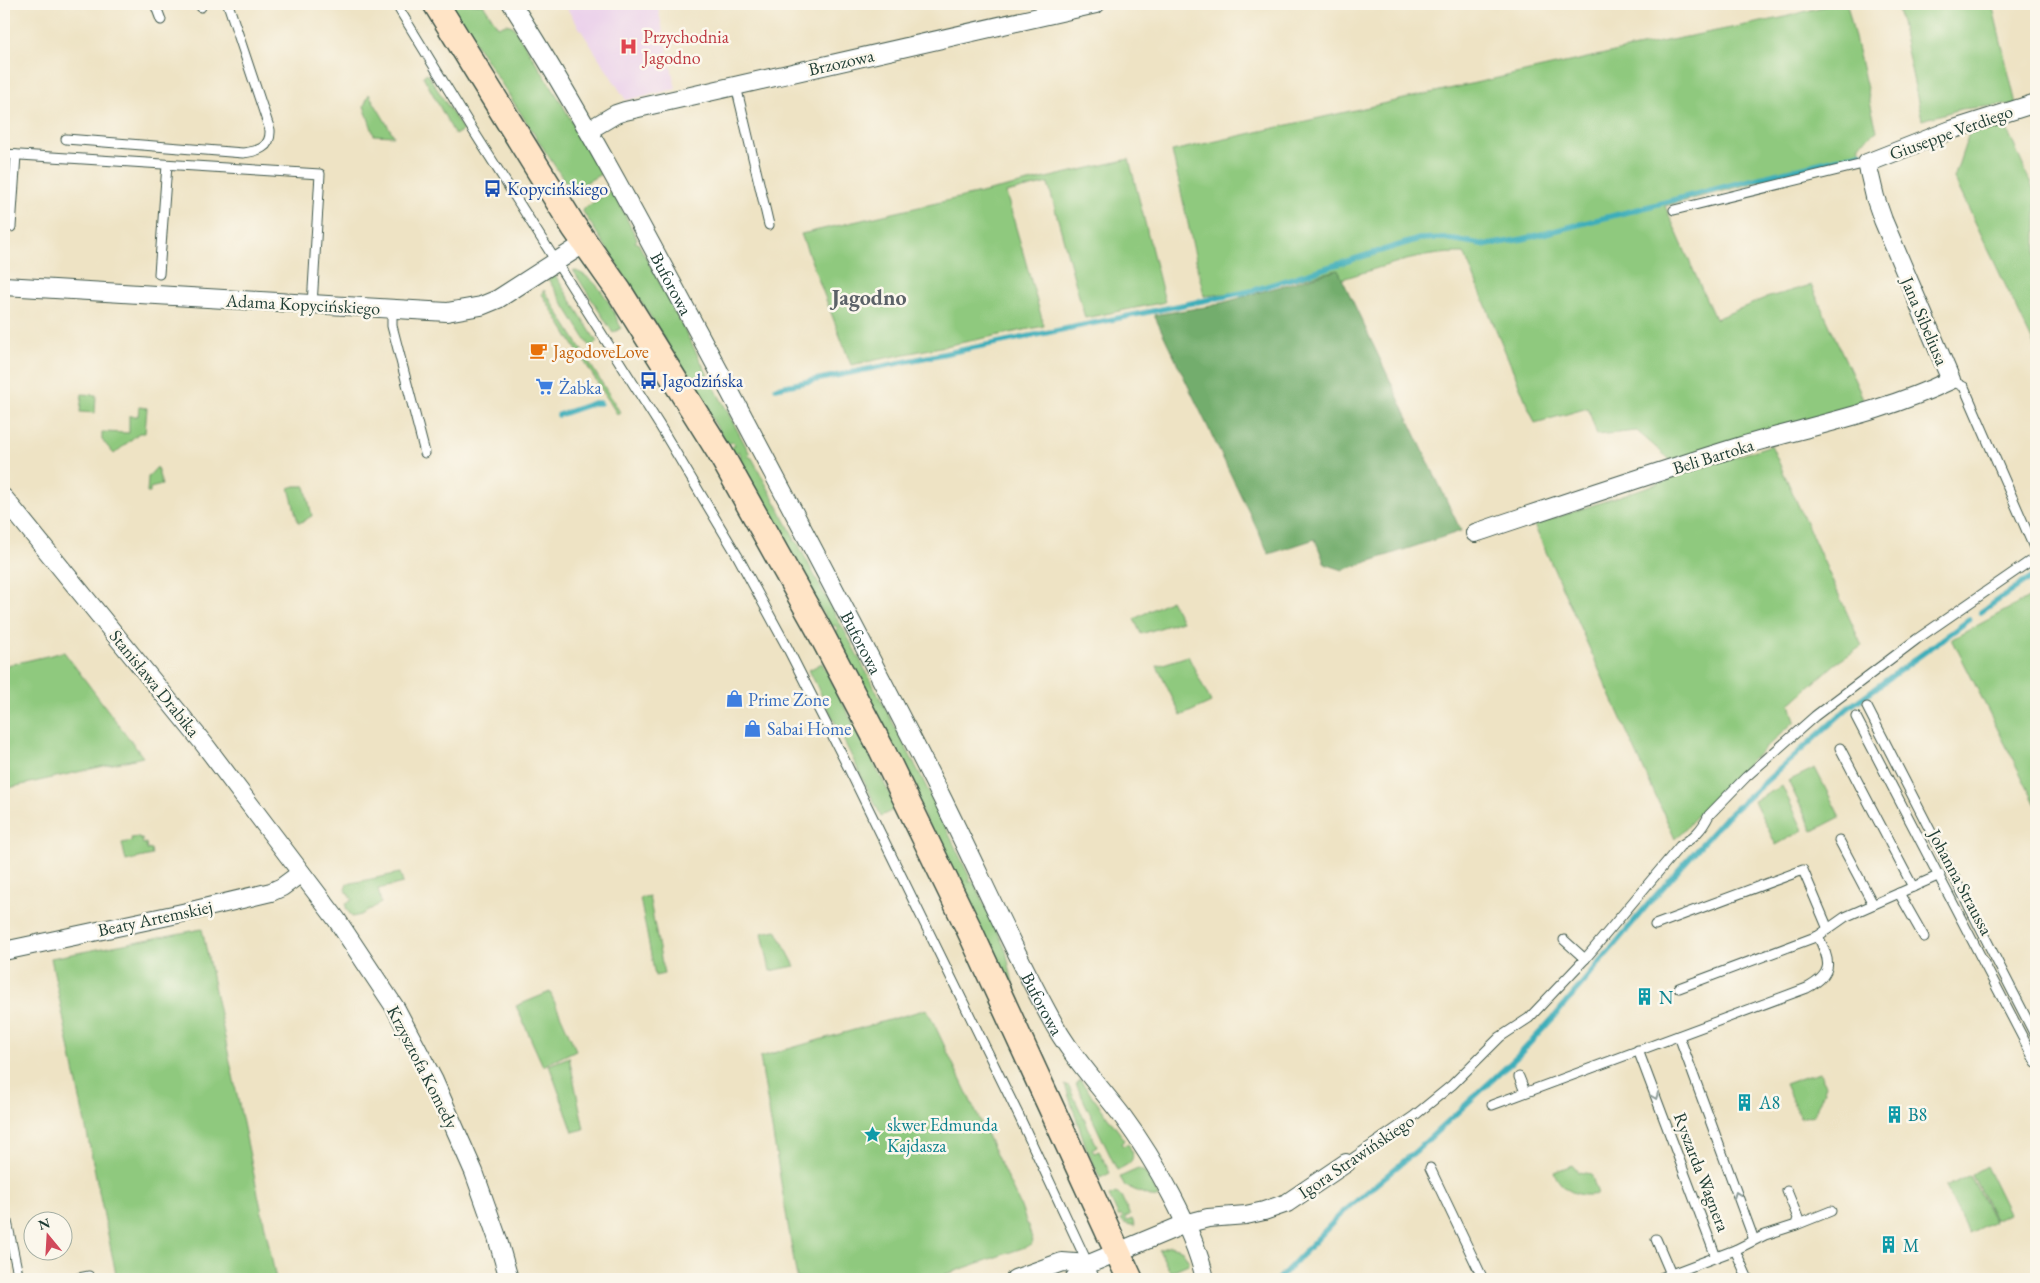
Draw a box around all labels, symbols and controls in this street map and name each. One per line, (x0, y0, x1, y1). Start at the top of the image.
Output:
place label: Przychodnia Jagodno (641, 25, 730, 69)
hospital icon: Przychodnia Jagodno (619, 36, 639, 56)
street label: Brzozowa (806, 43, 877, 81)
street label: Giuseppe Verdiego (1886, 99, 2016, 165)
place label: Kopycińskiego (507, 177, 608, 200)
bus stop icon: Kopycińskiego (483, 178, 503, 198)
street label: Buforowa (646, 248, 699, 319)
street label: Jana Sibeliusa (1895, 271, 1954, 369)
district label: Jagodno (830, 283, 907, 312)
street label: Adama Kopycińskiego (224, 288, 381, 320)
place label: JagodoveLove (551, 340, 649, 363)
cafe icon: JagodoveLove (529, 341, 549, 361)
place label: Jagodzińska (660, 369, 744, 392)
bus stop icon: Jagodzińska (638, 370, 658, 390)
place label: Żabka (559, 376, 602, 399)
supermarket icon: Żabka (535, 377, 555, 397)
street label: Beli Bartoka (1670, 433, 1757, 479)
street label: Buforowa (836, 607, 888, 678)
street label: Stanisława Drabika (105, 625, 206, 742)
place label: Prime Zone (748, 688, 829, 711)
shop icon: Prime Zone (724, 689, 744, 709)
place label: Sabai Home (767, 717, 851, 740)
shop icon: Sabai Home (743, 718, 763, 738)
street label: Johanna Straussa (1923, 823, 1999, 940)
street label: Beaty Artemskiej (95, 895, 215, 941)
street label: Buforowa (1017, 968, 1070, 1040)
place label: N (1659, 986, 1674, 1009)
building icon: N (1635, 987, 1655, 1007)
street label: Krzysztofa Komedy (382, 1002, 464, 1133)
one-way arrow (1649, 1091, 1659, 1100)
place label: A8 (1758, 1091, 1780, 1114)
building icon: A8 (1735, 1092, 1755, 1112)
place label: B8 (1908, 1103, 1927, 1126)
building icon: B8 (1884, 1104, 1904, 1124)
street label: Igora Strawińskiego (1294, 1109, 1419, 1203)
street label: Ryszarda Wagnera (1669, 1109, 1736, 1236)
place label: skwer Edmunda Kajdasza (887, 1113, 999, 1157)
place icon: skwer Edmunda Kajdasza (863, 1124, 883, 1144)
one-way arrow (1733, 1191, 1743, 1199)
north arrow (22, 1210, 72, 1260)
text: N (36, 1213, 53, 1234)
place label: M (1903, 1234, 1919, 1257)
building icon: M (1879, 1235, 1899, 1255)

